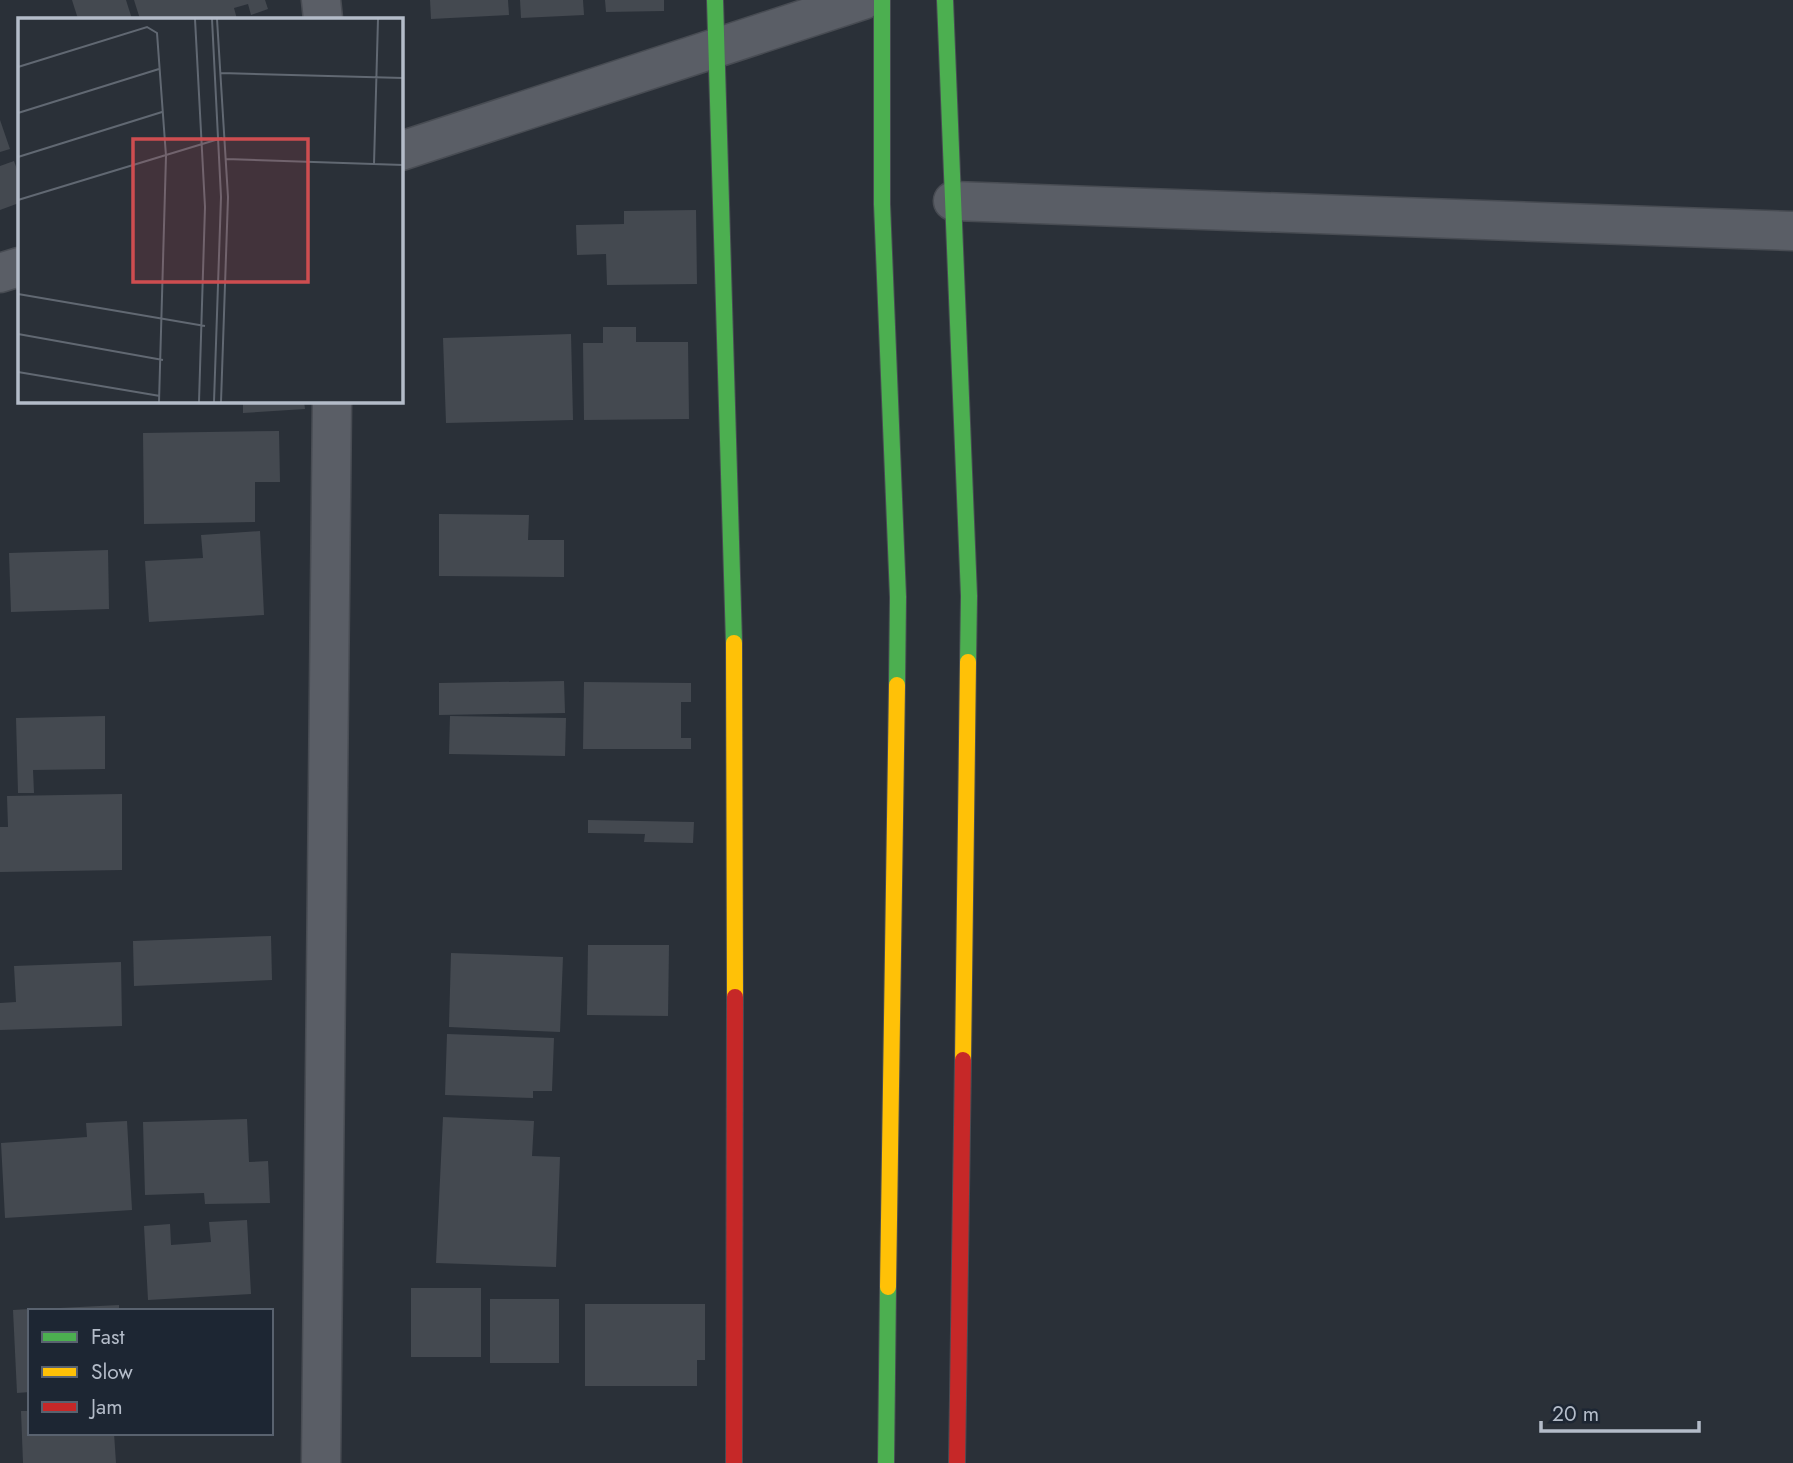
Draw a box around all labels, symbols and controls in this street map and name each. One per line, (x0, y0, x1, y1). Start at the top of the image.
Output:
inset map (18, 18, 402, 402)
legend (28, 1309, 273, 1435)
text: Fast (91, 1322, 124, 1352)
text: Slow (91, 1357, 133, 1387)
scale bar (1541, 1390, 1699, 1434)
text: Jam (88, 1392, 123, 1422)
text: 20 m (1552, 1399, 1599, 1429)

